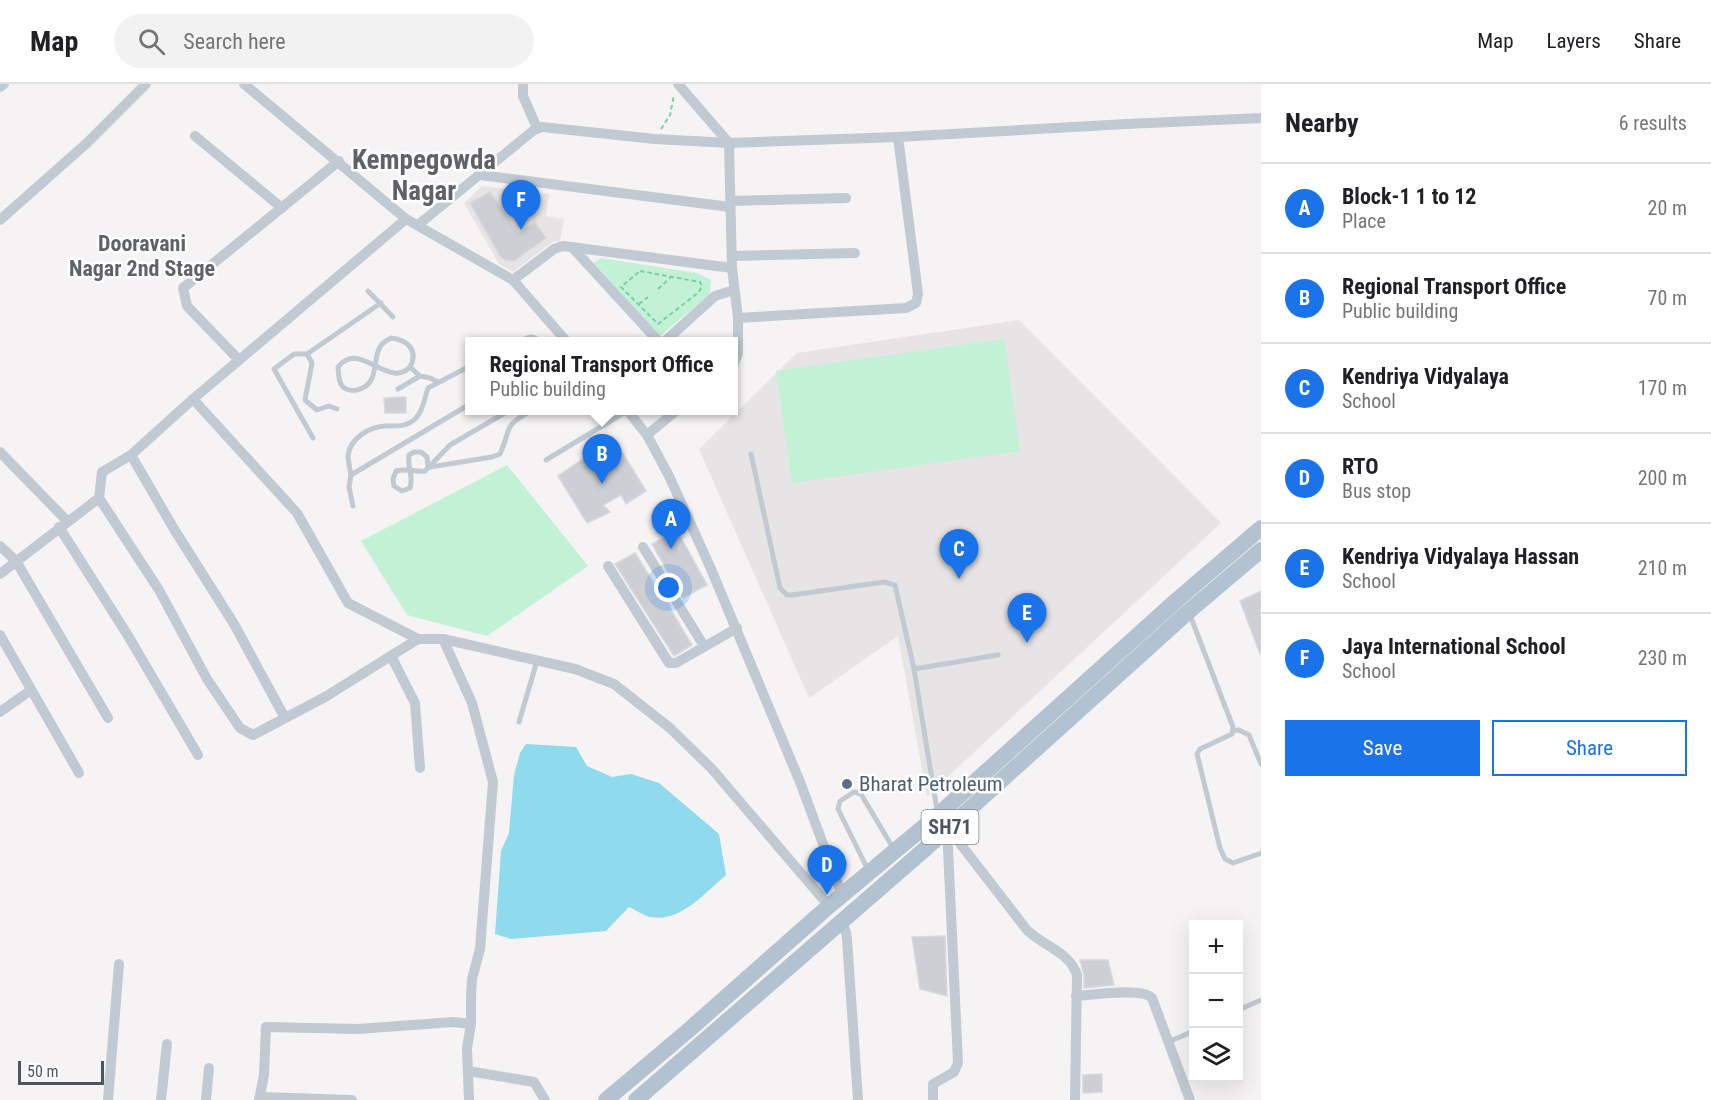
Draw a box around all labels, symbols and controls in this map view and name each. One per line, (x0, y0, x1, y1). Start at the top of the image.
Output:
search box (114, 14, 534, 68)
text: Map (30, 25, 78, 58)
icon: search (135, 25, 168, 58)
text: Search here (183, 29, 286, 54)
text: Map (1477, 29, 1514, 53)
text: Layers (1547, 29, 1601, 53)
text: Share (1634, 29, 1681, 53)
text: Nearby (1285, 108, 1359, 138)
text: 6 results (1619, 111, 1687, 135)
district label: Kempegowda Nagar (352, 144, 496, 207)
pin: F (502, 180, 540, 230)
text: Block-1 1 to 12 (1342, 184, 1476, 209)
text: A (1299, 196, 1310, 220)
text: 20 m (1648, 196, 1687, 220)
text: Place (1342, 209, 1386, 233)
district label: Dooravani Nagar 2nd Stage (69, 231, 215, 281)
text: Regional Transport Office (1342, 274, 1566, 299)
text: B (1299, 286, 1310, 310)
text: 70 m (1648, 286, 1687, 310)
text: Public building (1342, 299, 1458, 323)
popup (465, 337, 738, 415)
text: Regional Transport Office (489, 352, 714, 377)
text: Kendriya Vidyalaya (1342, 364, 1509, 389)
text: C (1299, 376, 1310, 400)
text: 170 m (1638, 376, 1687, 400)
text: Public building (489, 377, 606, 401)
text: School (1342, 389, 1396, 413)
pin: B (582, 434, 622, 484)
text: RTO (1342, 454, 1379, 479)
text: D (1299, 466, 1310, 490)
text: 200 m (1638, 466, 1687, 490)
text: Bus stop (1342, 479, 1411, 503)
pin: A (652, 500, 690, 549)
pin: C (940, 530, 978, 579)
text: Kendriya Vidyalaya Hassan (1342, 544, 1579, 569)
text: E (1300, 556, 1309, 580)
text: 210 m (1638, 556, 1687, 580)
text: School (1342, 569, 1396, 593)
your location (654, 573, 683, 602)
pin: E (1008, 594, 1046, 643)
text: Jaya International School (1342, 634, 1566, 659)
text: F (1300, 646, 1309, 670)
text: 230 m (1638, 646, 1687, 670)
text: School (1342, 659, 1396, 683)
button: Save (1285, 720, 1480, 776)
button: Share (1492, 720, 1687, 776)
place label: Bharat Petroleum (859, 772, 1003, 796)
marker: Bharat Petroleum (840, 777, 854, 791)
road number: SH71 (922, 810, 978, 844)
pin: D (808, 846, 846, 895)
map controls (1189, 920, 1243, 1082)
button: + (1189, 920, 1243, 974)
button: − (1189, 974, 1243, 1028)
button: layers (1189, 1028, 1243, 1082)
scale bar (18, 1058, 104, 1086)
text: 50 m (27, 1062, 59, 1081)

